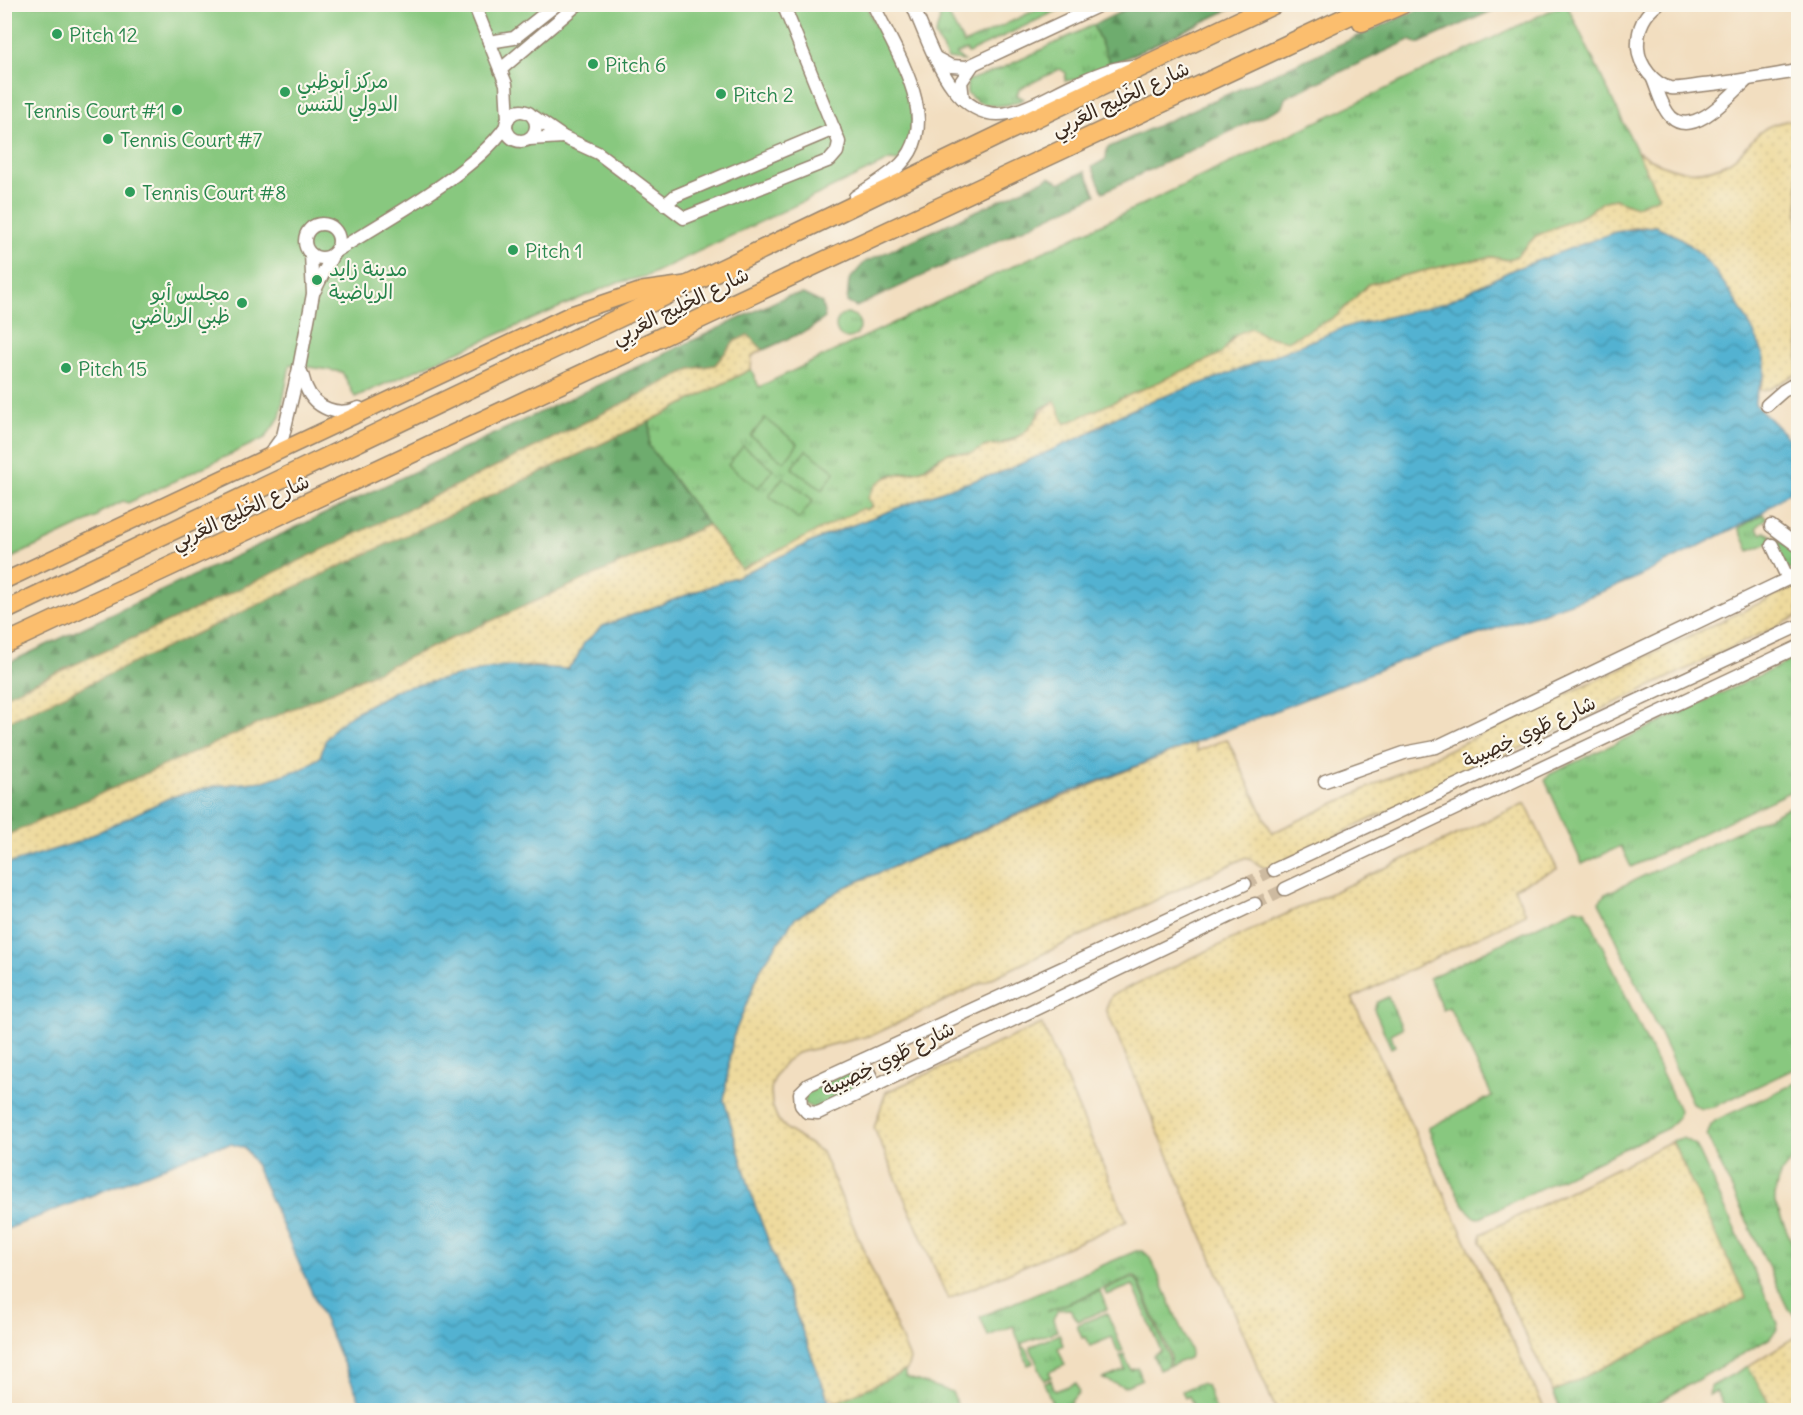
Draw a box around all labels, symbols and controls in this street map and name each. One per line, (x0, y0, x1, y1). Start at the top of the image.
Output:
place label: Pitch 12 (69, 22, 138, 47)
marker: Pitch 12 (50, 27, 64, 41)
place label: Pitch 6 (605, 52, 666, 77)
street label: شارع الخَلِيج العَربِي (1047, 55, 1196, 146)
marker: Pitch 6 (586, 57, 600, 71)
place label: مركز أبوظبي الدولي للتنس (297, 68, 398, 122)
place label: Pitch 2 (733, 82, 794, 107)
marker: مركز أبوظبي الدولي للتنس (278, 85, 292, 99)
marker: Pitch 2 (714, 87, 728, 101)
place label: Tennis Court #1 (24, 98, 165, 123)
marker: Tennis Court #1 (170, 103, 184, 117)
place label: Tennis Court #7 (120, 127, 263, 152)
marker: Tennis Court #7 (101, 132, 115, 146)
place label: Tennis Court #8 (142, 180, 286, 205)
marker: Tennis Court #8 (123, 185, 137, 199)
place label: Pitch 1 (525, 238, 583, 263)
marker: Pitch 1 (506, 243, 520, 257)
place label: مدينة زايد الرياضية (329, 256, 407, 304)
street label: شارع الخَلِيج العَربِي (607, 261, 755, 354)
marker: مدينة زايد الرياضية (310, 273, 324, 287)
place label: مجلس أبو ظبي الرياضي (131, 280, 230, 334)
marker: مجلس أبو ظبي الرياضي (235, 296, 249, 310)
place label: Pitch 15 (78, 356, 147, 381)
marker: Pitch 15 (59, 361, 73, 375)
street label: شارع الخَلِيج العَربِي (167, 468, 316, 559)
street label: شارع طَوِي خِصِيبة (1459, 689, 1602, 777)
street label: شارع طَوِي خِصِيبة (818, 1015, 960, 1105)

